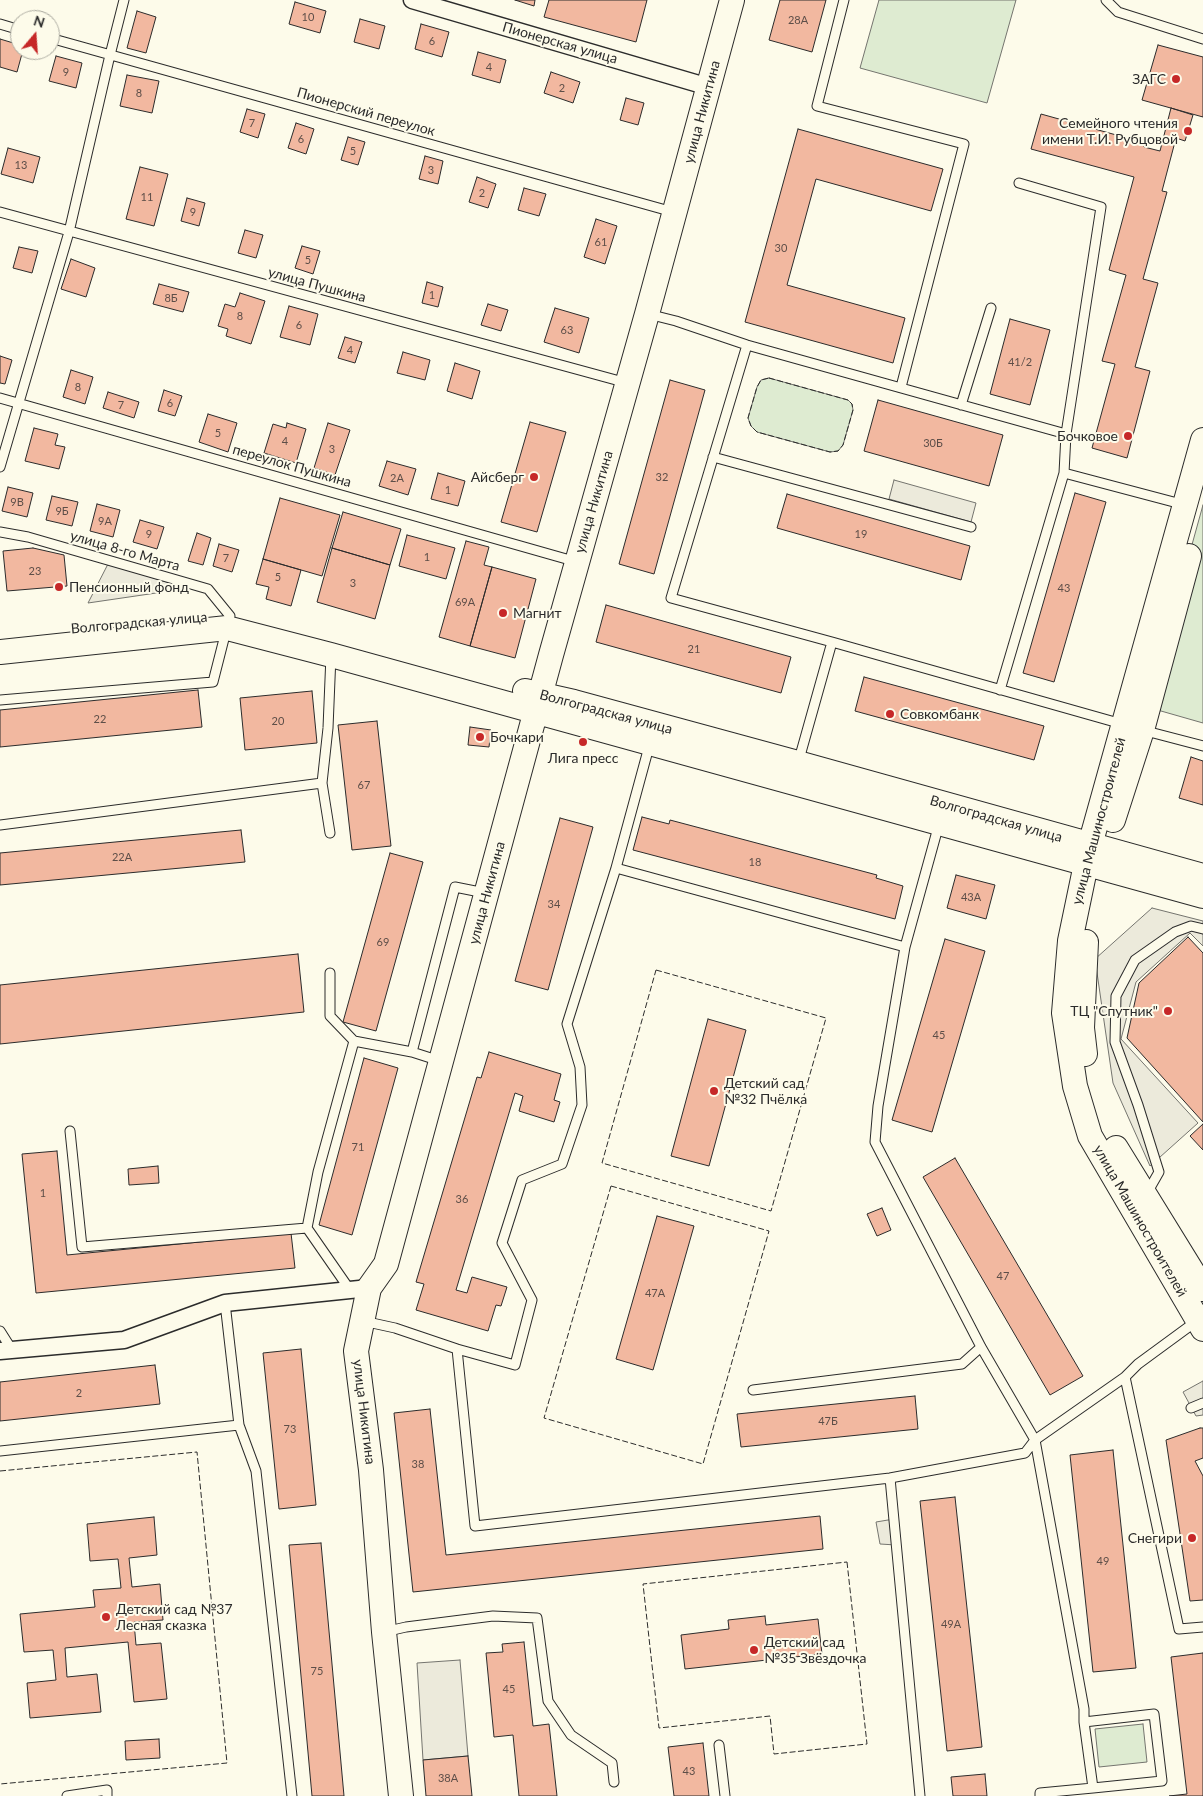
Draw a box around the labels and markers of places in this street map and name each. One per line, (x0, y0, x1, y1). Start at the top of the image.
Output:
place label: ЗАГС (1132, 71, 1166, 87)
marker: ЗАГС (1170, 73, 1182, 85)
place label: Семейного чтения имени Т.И. Рубцовой (1042, 115, 1178, 148)
marker: Семейного чтения имени Т.И. Рубцовой (1182, 125, 1194, 137)
place label: Бочковое (1057, 428, 1118, 444)
marker: Бочковое (1122, 430, 1134, 442)
place label: Айсберг (471, 469, 524, 485)
marker: Айсберг (528, 471, 540, 483)
place label: Пенсионный фонд (69, 579, 189, 595)
marker: Пенсионный фонд (53, 581, 65, 593)
place label: Магнит (513, 605, 562, 621)
marker: Магнит (497, 607, 509, 619)
place label: Совкомбанк (900, 706, 979, 722)
marker: Совкомбанк (884, 708, 896, 720)
place label: Бочкари (490, 729, 544, 745)
marker: Бочкари (474, 731, 486, 743)
marker: Лига пресс (577, 736, 589, 748)
place label: Лига пресс (548, 750, 618, 766)
place label: ТЦ "Спутник" (1070, 1003, 1158, 1019)
marker: ТЦ "Спутник" (1162, 1005, 1174, 1017)
place label: Детский сад №32 Пчёлка (724, 1075, 807, 1108)
marker: Детский сад №32 Пчёлка (708, 1085, 720, 1097)
place label: Снегири (1128, 1530, 1182, 1546)
marker: Снегири (1186, 1532, 1198, 1544)
place label: Детский сад №37 Лесная сказка (116, 1601, 233, 1634)
marker: Детский сад №37 Лесная сказка (100, 1611, 112, 1623)
place label: Детский сад №35 Звёздочка (764, 1634, 866, 1666)
marker: Детский сад №35 Звёздочка (748, 1644, 760, 1656)

